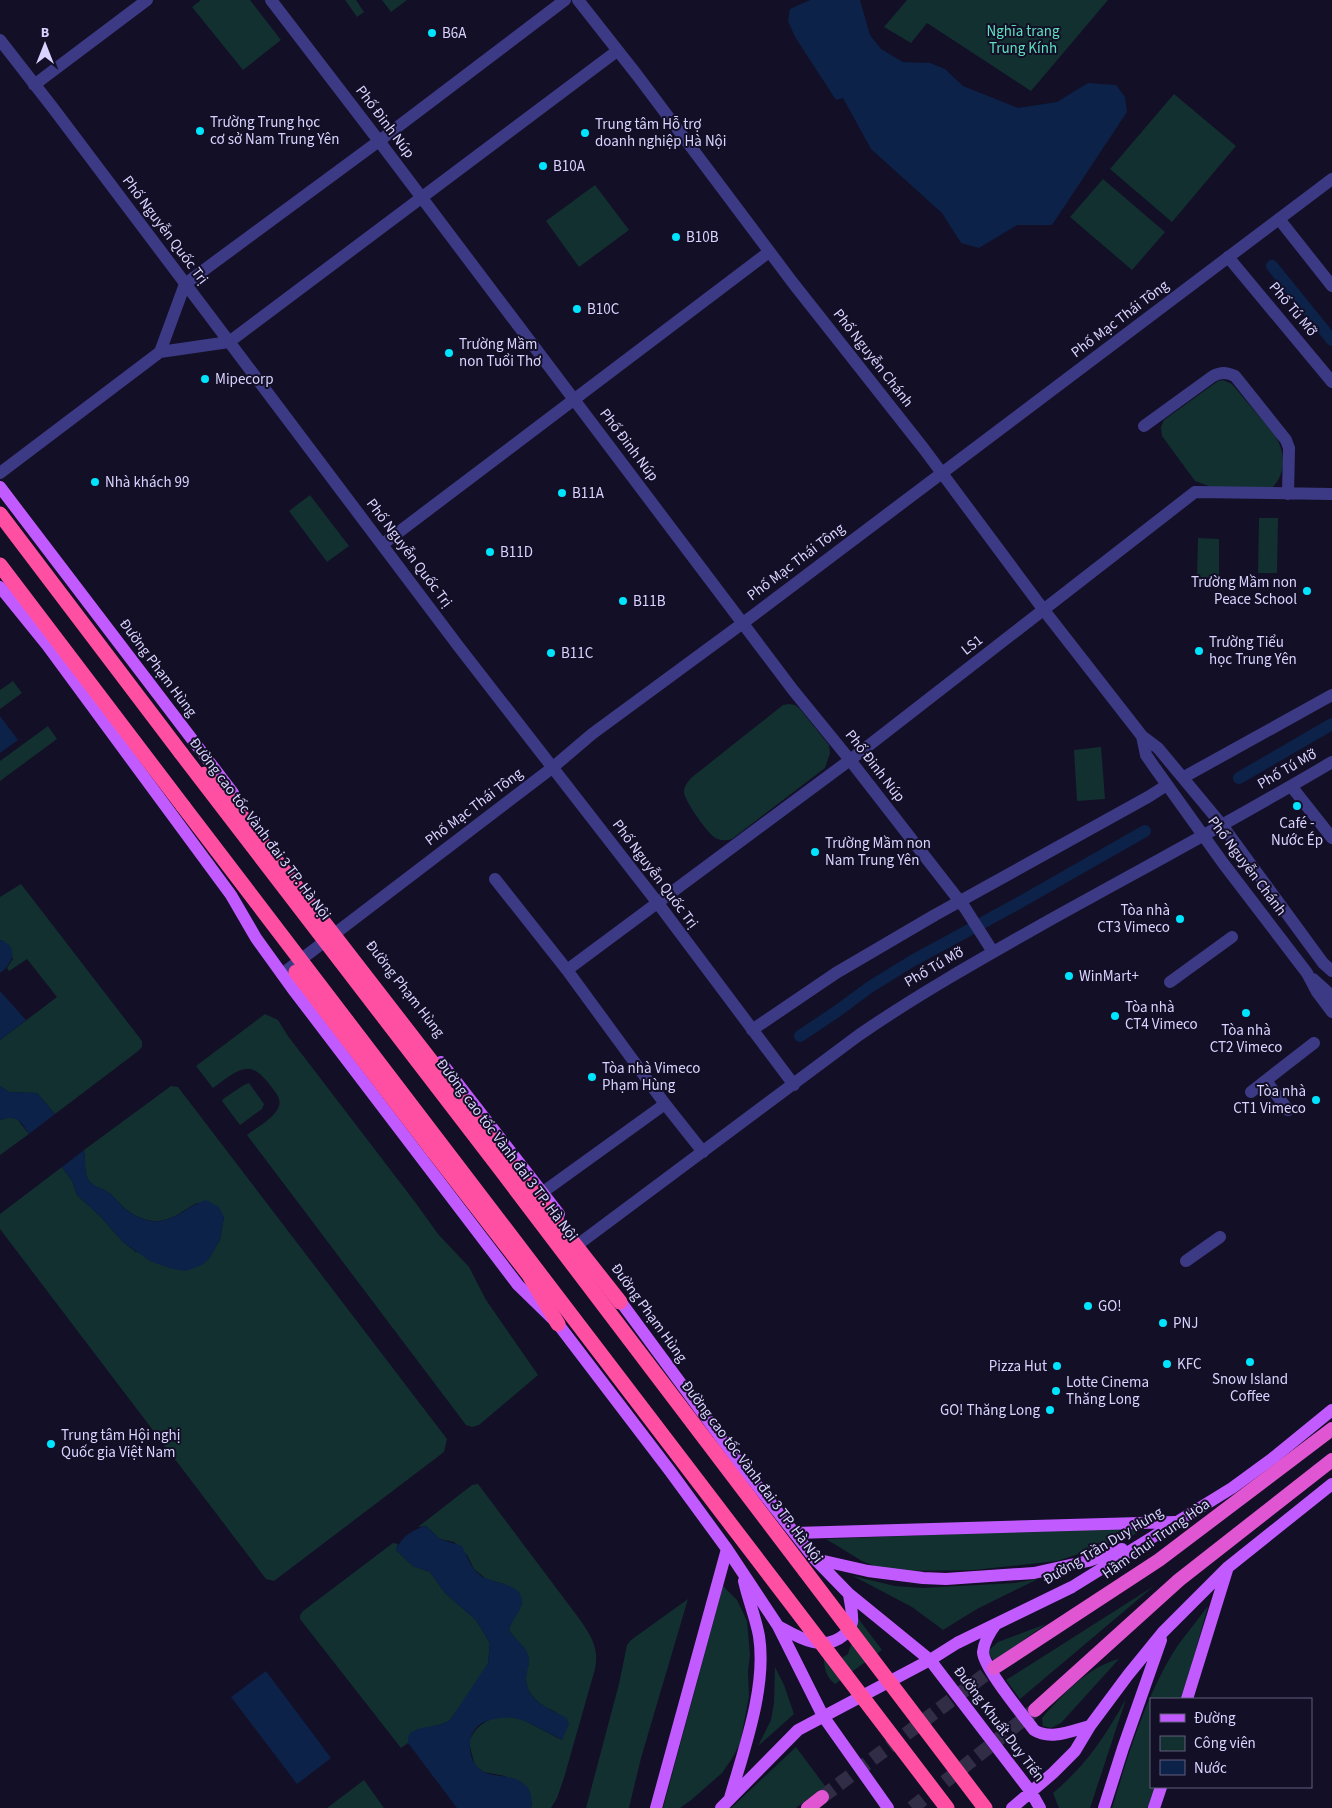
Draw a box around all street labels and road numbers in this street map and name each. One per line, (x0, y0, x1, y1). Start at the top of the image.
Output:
street label: Phố Đinh Núp (351, 81, 419, 163)
street label: Phố Nguyễn Quốc Trị (117, 171, 213, 289)
street label: Phố Mạc Thái Tông (1067, 275, 1174, 363)
street label: Phố Tú Mỡ (1264, 277, 1322, 341)
street label: Phố Nguyễn Chánh (828, 304, 918, 412)
street label: Phố Đinh Núp (595, 404, 663, 486)
street label: Phố Nguyễn Quốc Trị (361, 494, 457, 612)
street label: Phố Mạc Thái Tông (743, 518, 850, 606)
street label: Đường Phạm Hùng (114, 615, 202, 722)
street label: LS1 (957, 630, 987, 660)
street label: Phố Đinh Núp (840, 725, 910, 807)
street label: Đường cao tốc Vành đai 3 TP. Hà Nội (184, 733, 336, 925)
street label: Phố Tú Mỡ (1253, 744, 1321, 794)
street label: Phố Mạc Thái Tông (421, 763, 528, 851)
street label: Phố Nguyễn Chánh (1203, 812, 1291, 920)
street label: Phố Nguyễn Quốc Trị (607, 815, 703, 933)
street label: Đường Phạm Hùng (360, 936, 450, 1042)
street label: Phố Tú Mỡ (900, 942, 968, 992)
street label: Đường cao tốc Vành đai 3 TP. Hà Nội (431, 1054, 583, 1246)
street label: Đường Phạm Hùng (606, 1259, 692, 1367)
street label: Đường cao tốc Vành đai 3 TP. Hà Nội (676, 1376, 828, 1568)
street label: Hầm chui Trung Hòa (1098, 1494, 1214, 1584)
street label: Đường Trần Duy Hưng (1039, 1502, 1167, 1590)
street label: Đường Khuất Duy Tiến (949, 1662, 1049, 1786)

